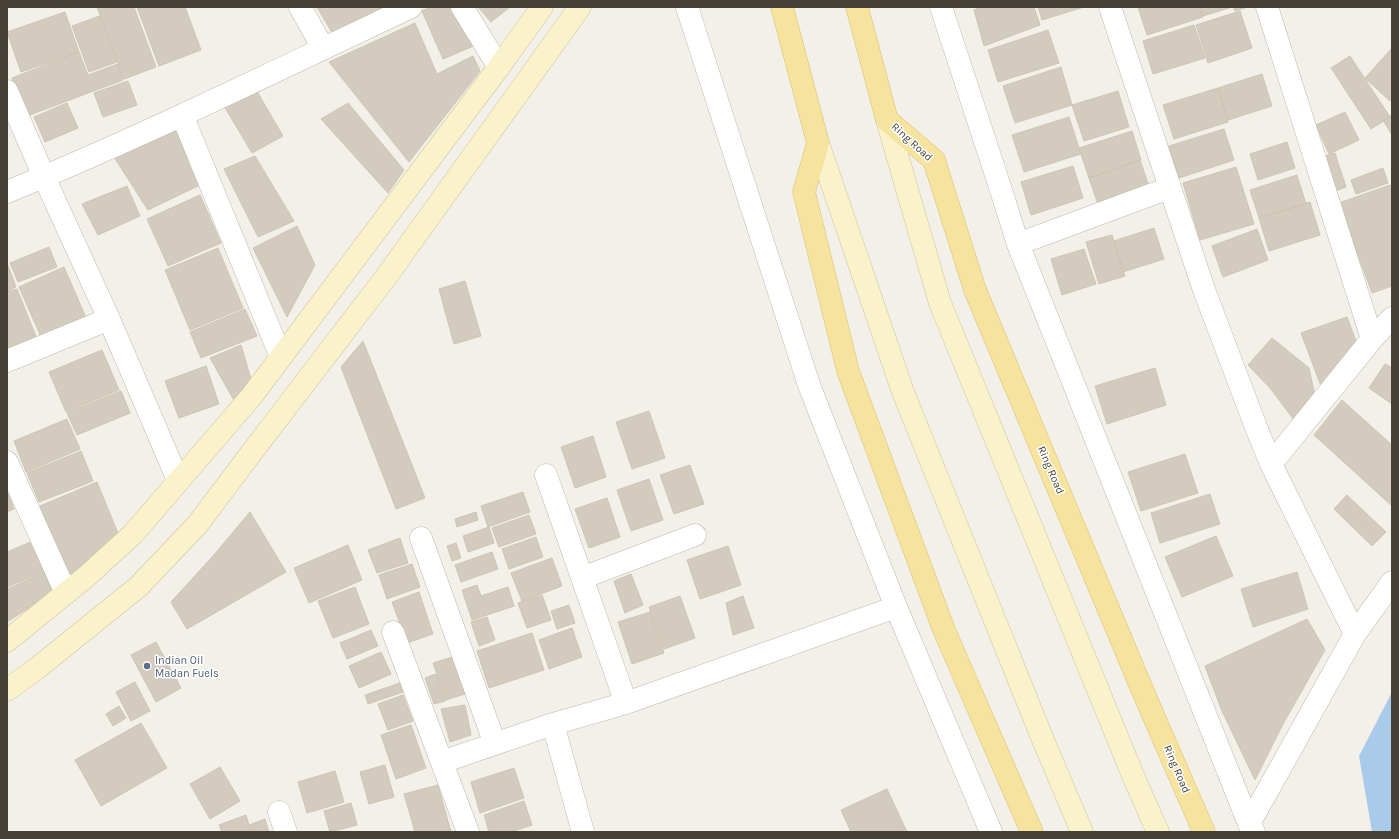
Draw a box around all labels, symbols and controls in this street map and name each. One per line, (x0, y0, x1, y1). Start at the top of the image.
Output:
street label: Ring Road (889, 120, 935, 164)
street label: Ring Road (1035, 444, 1067, 496)
place label: Indian Oil Madan Fuels (155, 654, 219, 680)
marker: Indian Oil Madan Fuels (142, 661, 152, 671)
street label: Ring Road (1161, 743, 1193, 795)

